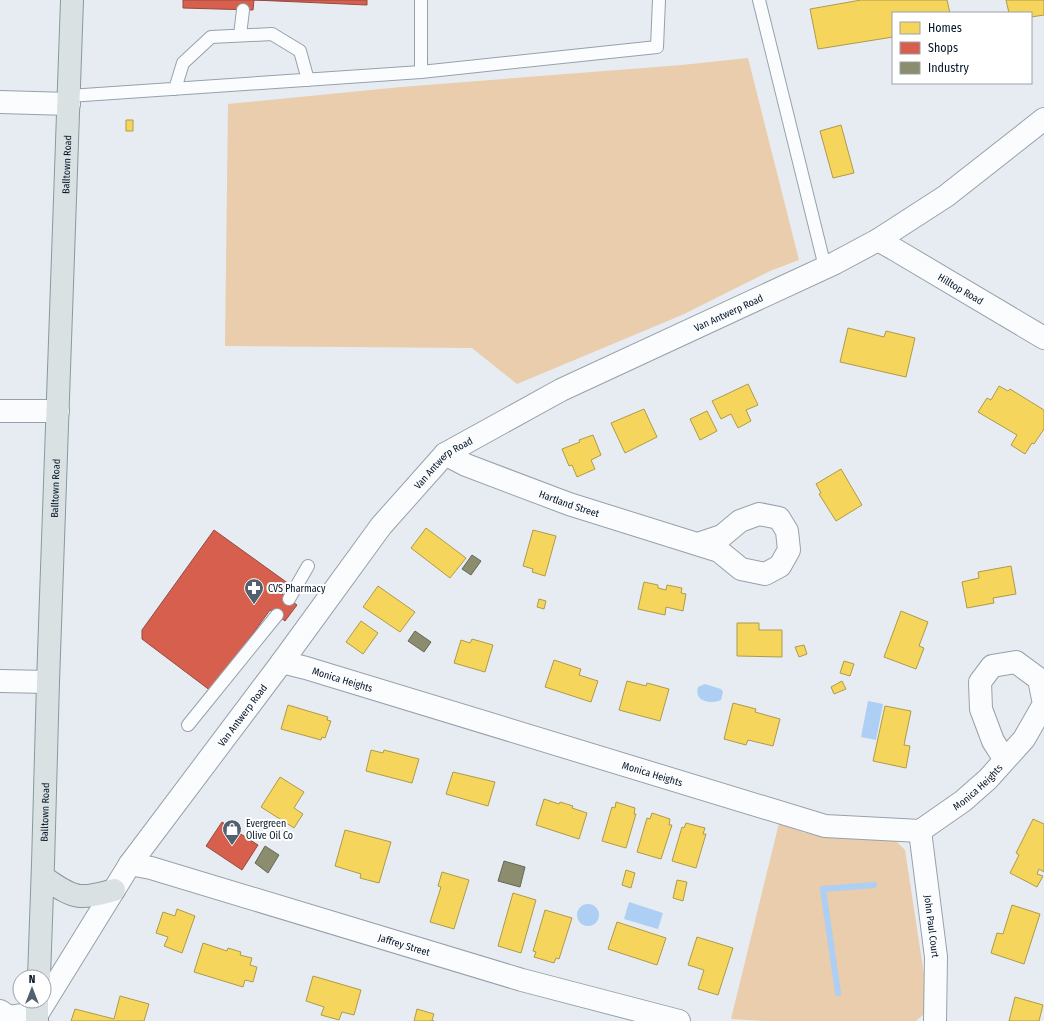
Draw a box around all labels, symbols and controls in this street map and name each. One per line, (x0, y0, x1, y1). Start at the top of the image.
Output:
legend (892, 12, 1032, 84)
text: Homes (928, 21, 962, 35)
text: Shops (928, 41, 958, 55)
text: Industry (928, 61, 969, 75)
street label: Balltown Road (60, 135, 74, 194)
street label: Hilltop Road (935, 271, 985, 308)
street label: Van Antwerp Road (693, 292, 765, 334)
street label: Van Antwerp Road (412, 435, 475, 492)
street label: Balltown Road (49, 459, 63, 518)
street label: Hartland Street (537, 488, 601, 520)
pharmacy icon: CVS Pharmacy (243, 577, 265, 605)
place label: CVS Pharmacy (268, 583, 326, 595)
street label: Monica Heights (311, 665, 374, 695)
street label: Van Antwerp Road (216, 682, 270, 749)
street label: Monica Heights (621, 760, 684, 789)
street label: Monica Heights (951, 762, 1005, 813)
street label: Balltown Road (39, 782, 52, 842)
shop icon: Evergreen Olive Oil Co (221, 818, 243, 846)
place label: Evergreen Olive Oil Co (246, 818, 293, 842)
street label: John Paul Court (921, 894, 941, 959)
street label: Jaffrey Street (377, 932, 432, 959)
north arrow (12, 969, 52, 1009)
text: N (29, 973, 35, 986)

